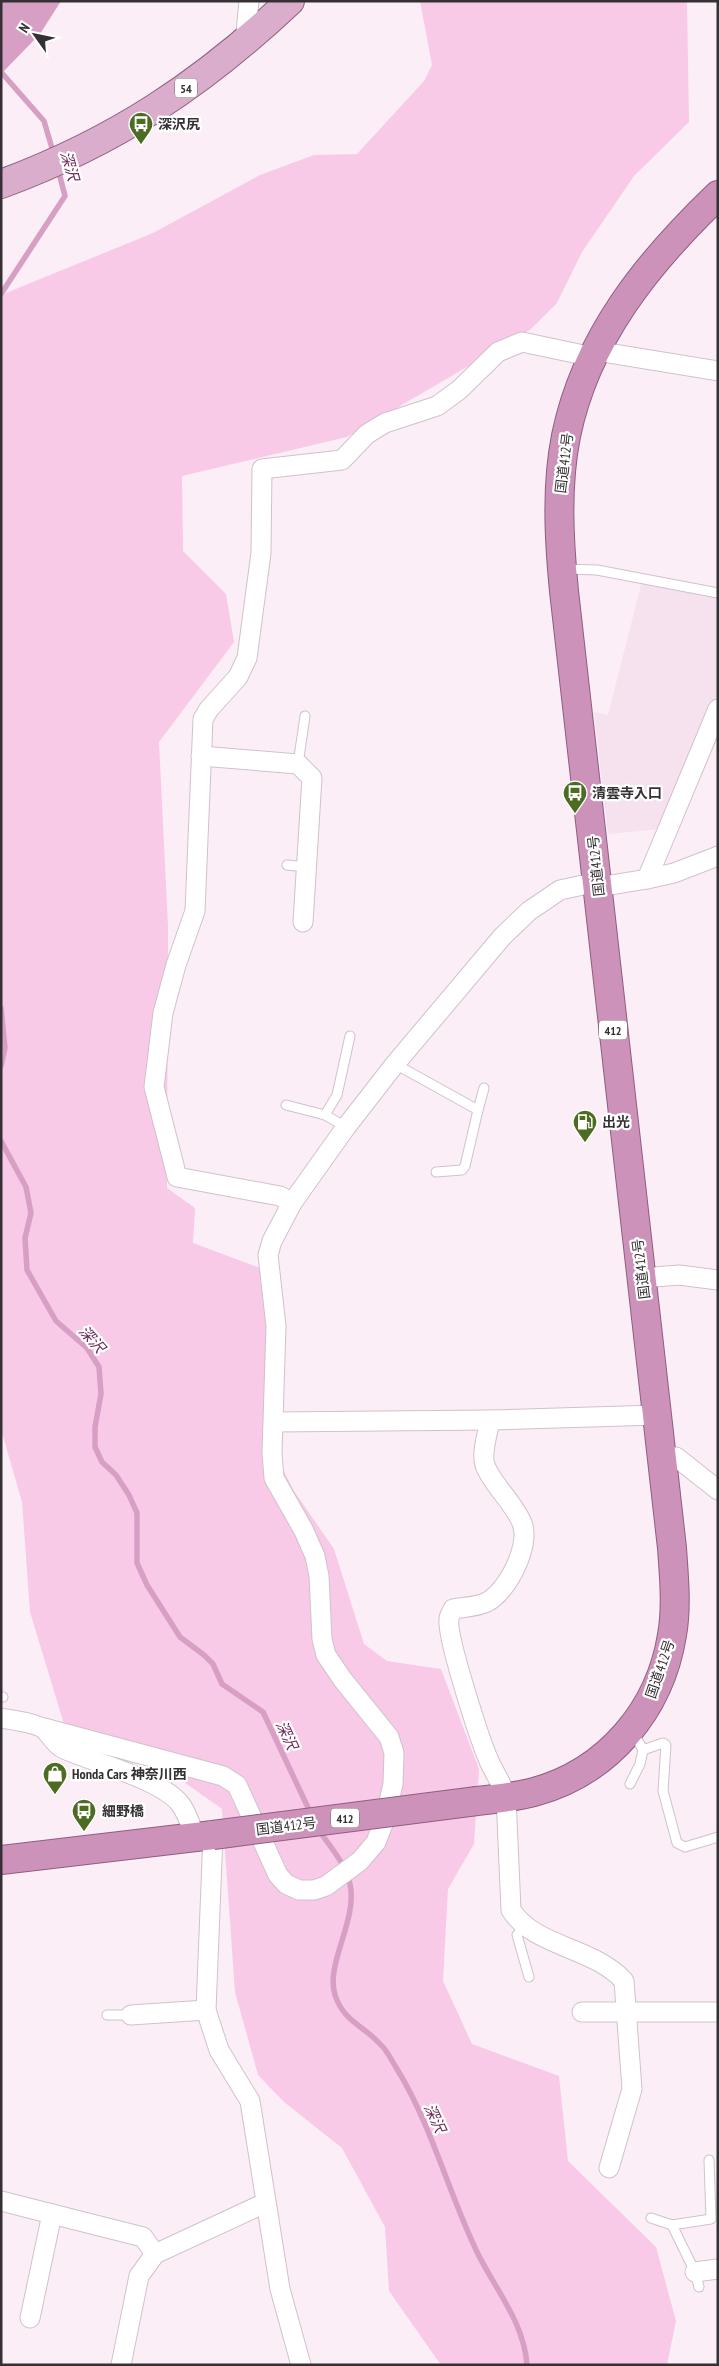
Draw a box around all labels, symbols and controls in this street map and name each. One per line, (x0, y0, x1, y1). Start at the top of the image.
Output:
north arrow (10, 10, 60, 60)
text: N (14, 20, 34, 36)
road number: 54 (175, 78, 197, 98)
bus stop icon: 深沢尻 (128, 111, 154, 145)
place label: 深沢尻 (158, 115, 200, 133)
water label: 深沢 (57, 149, 84, 185)
street label: 国道412号 (551, 432, 577, 494)
bus stop icon: 清雲寺入口 (562, 780, 588, 814)
place label: 清雲寺入口 (592, 784, 662, 802)
street label: 国道412号 (584, 835, 608, 897)
road number: 412 (599, 1020, 627, 1040)
fuel station icon: 出光 (572, 1109, 598, 1143)
place label: 出光 (602, 1113, 630, 1131)
street label: 国道412号 (628, 1238, 654, 1300)
water label: 深沢 (75, 1321, 110, 1358)
street label: 国道412号 (642, 1637, 678, 1701)
water label: 深沢 (272, 1717, 303, 1754)
shop icon: Honda Cars 神奈川西 (42, 1761, 68, 1795)
place label: Honda Cars 神奈川西 (72, 1765, 187, 1783)
bus stop icon: 細野橋 (71, 1798, 97, 1832)
place label: 細野橋 (102, 1802, 144, 1820)
road number: 412 (331, 1809, 359, 1828)
street label: 国道412号 (255, 1813, 317, 1839)
water label: 深沢 (420, 2100, 451, 2137)

